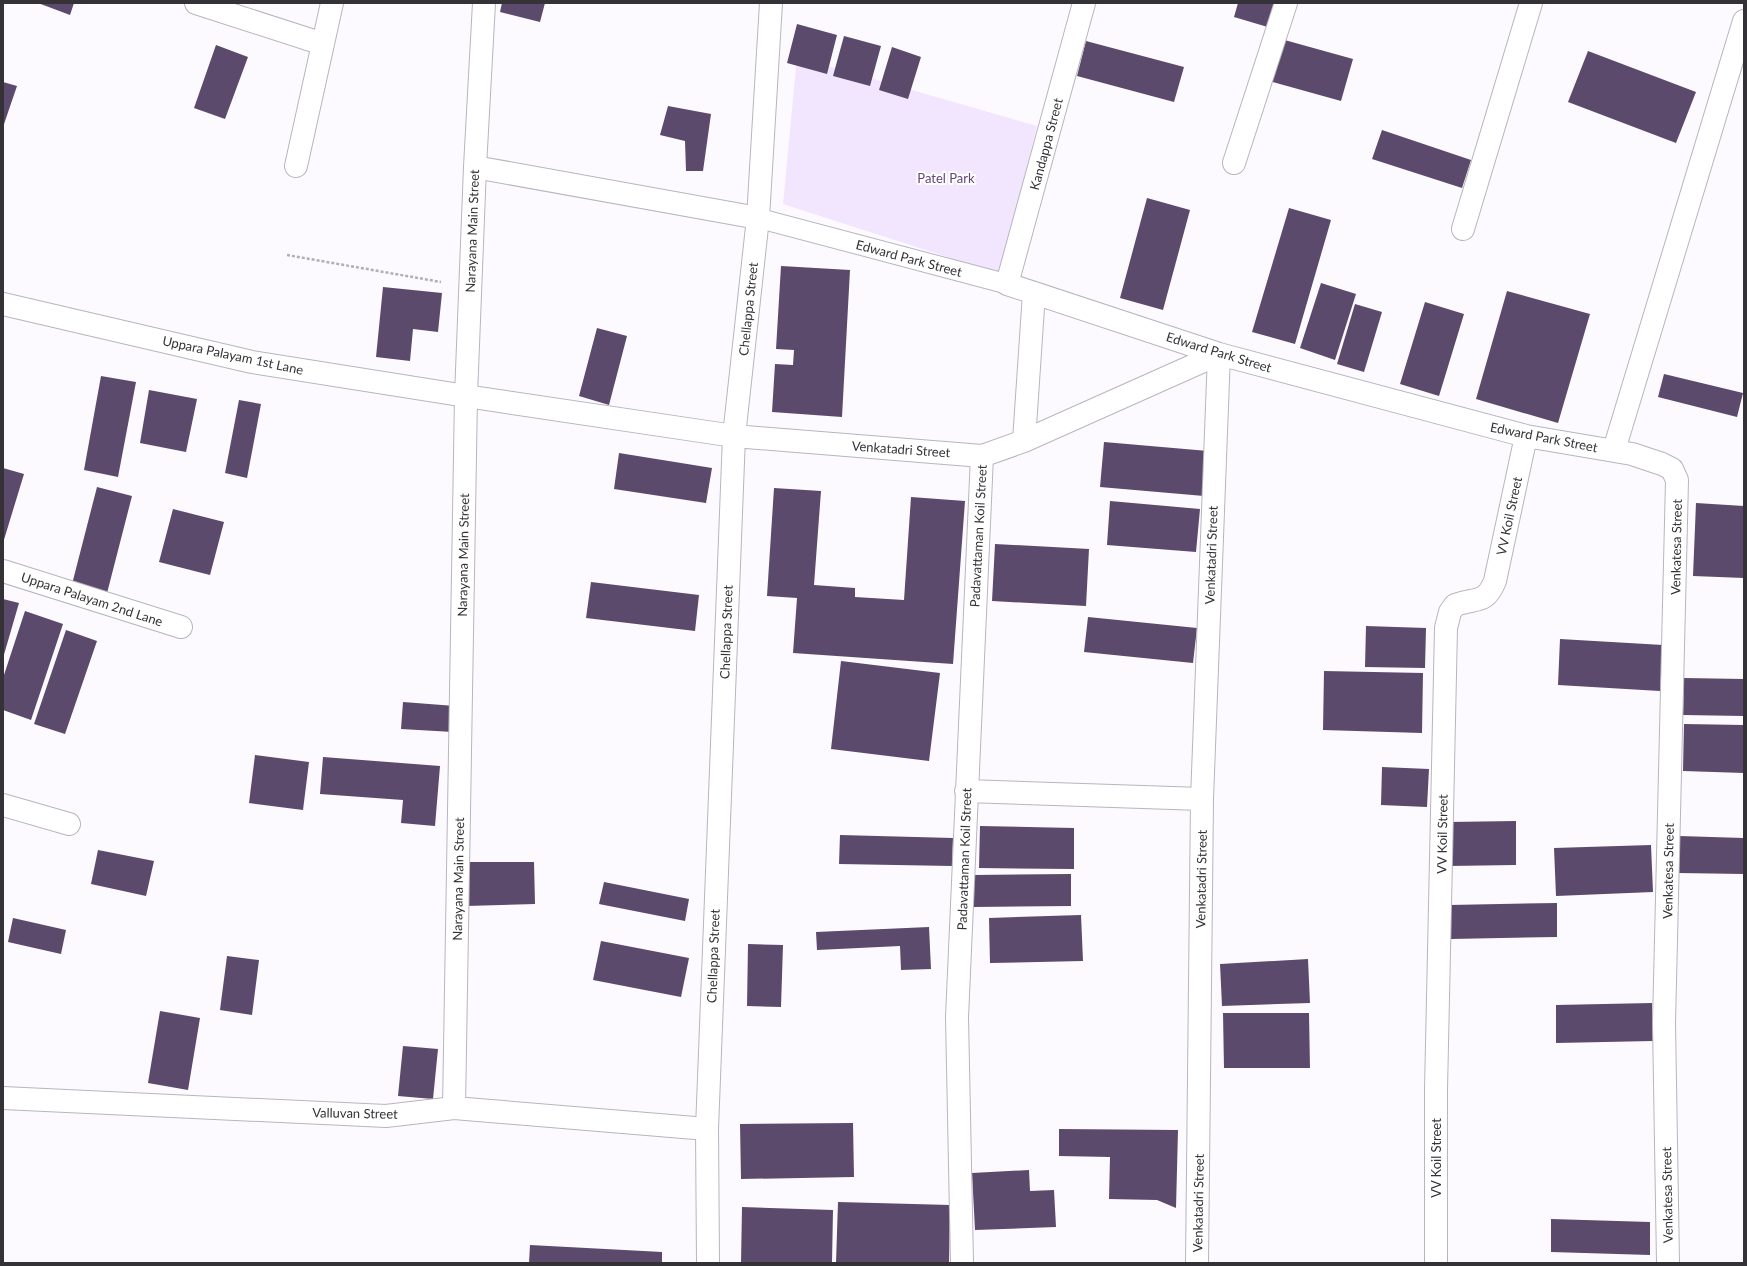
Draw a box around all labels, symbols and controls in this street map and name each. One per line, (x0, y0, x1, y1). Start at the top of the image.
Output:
street label: Kandappa Street (1026, 96, 1066, 192)
street label: Narayana Main Street (462, 169, 482, 293)
park label: Patel Park (917, 170, 975, 186)
street label: Edward Park Street (854, 236, 964, 280)
street label: Chellappa Street (735, 261, 761, 357)
street label: Edward Park Street (1164, 328, 1274, 376)
street label: Uppara Palayam 1st Lane (161, 332, 305, 378)
street label: Edward Park Street (1489, 419, 1599, 455)
street label: Venkatadri Street (851, 438, 951, 460)
street label: Padavattaman Koil Street (966, 464, 990, 608)
street label: VV Koil Street (1493, 475, 1525, 557)
street label: Narayana Main Street (454, 493, 472, 617)
street label: Venkatesa Street (1667, 499, 1685, 595)
street label: Venkatadri Street (1201, 505, 1221, 605)
street label: Uppara Palayam 2nd Lane (19, 569, 165, 630)
street label: Chellappa Street (716, 584, 736, 679)
street label: Padavattaman Koil Street (954, 787, 975, 931)
street label: VV Koil Street (1433, 794, 1451, 874)
street label: Narayana Main Street (449, 817, 467, 941)
street label: Venkatesa Street (1659, 823, 1677, 919)
street label: Venkatadri Street (1192, 829, 1210, 929)
street label: Chellappa Street (703, 908, 723, 1003)
street label: Valluvan Street (312, 1104, 398, 1122)
street label: VV Koil Street (1428, 1118, 1444, 1198)
street label: Venkatesa Street (1658, 1147, 1676, 1243)
street label: Venkatadri Street (1189, 1153, 1207, 1253)

